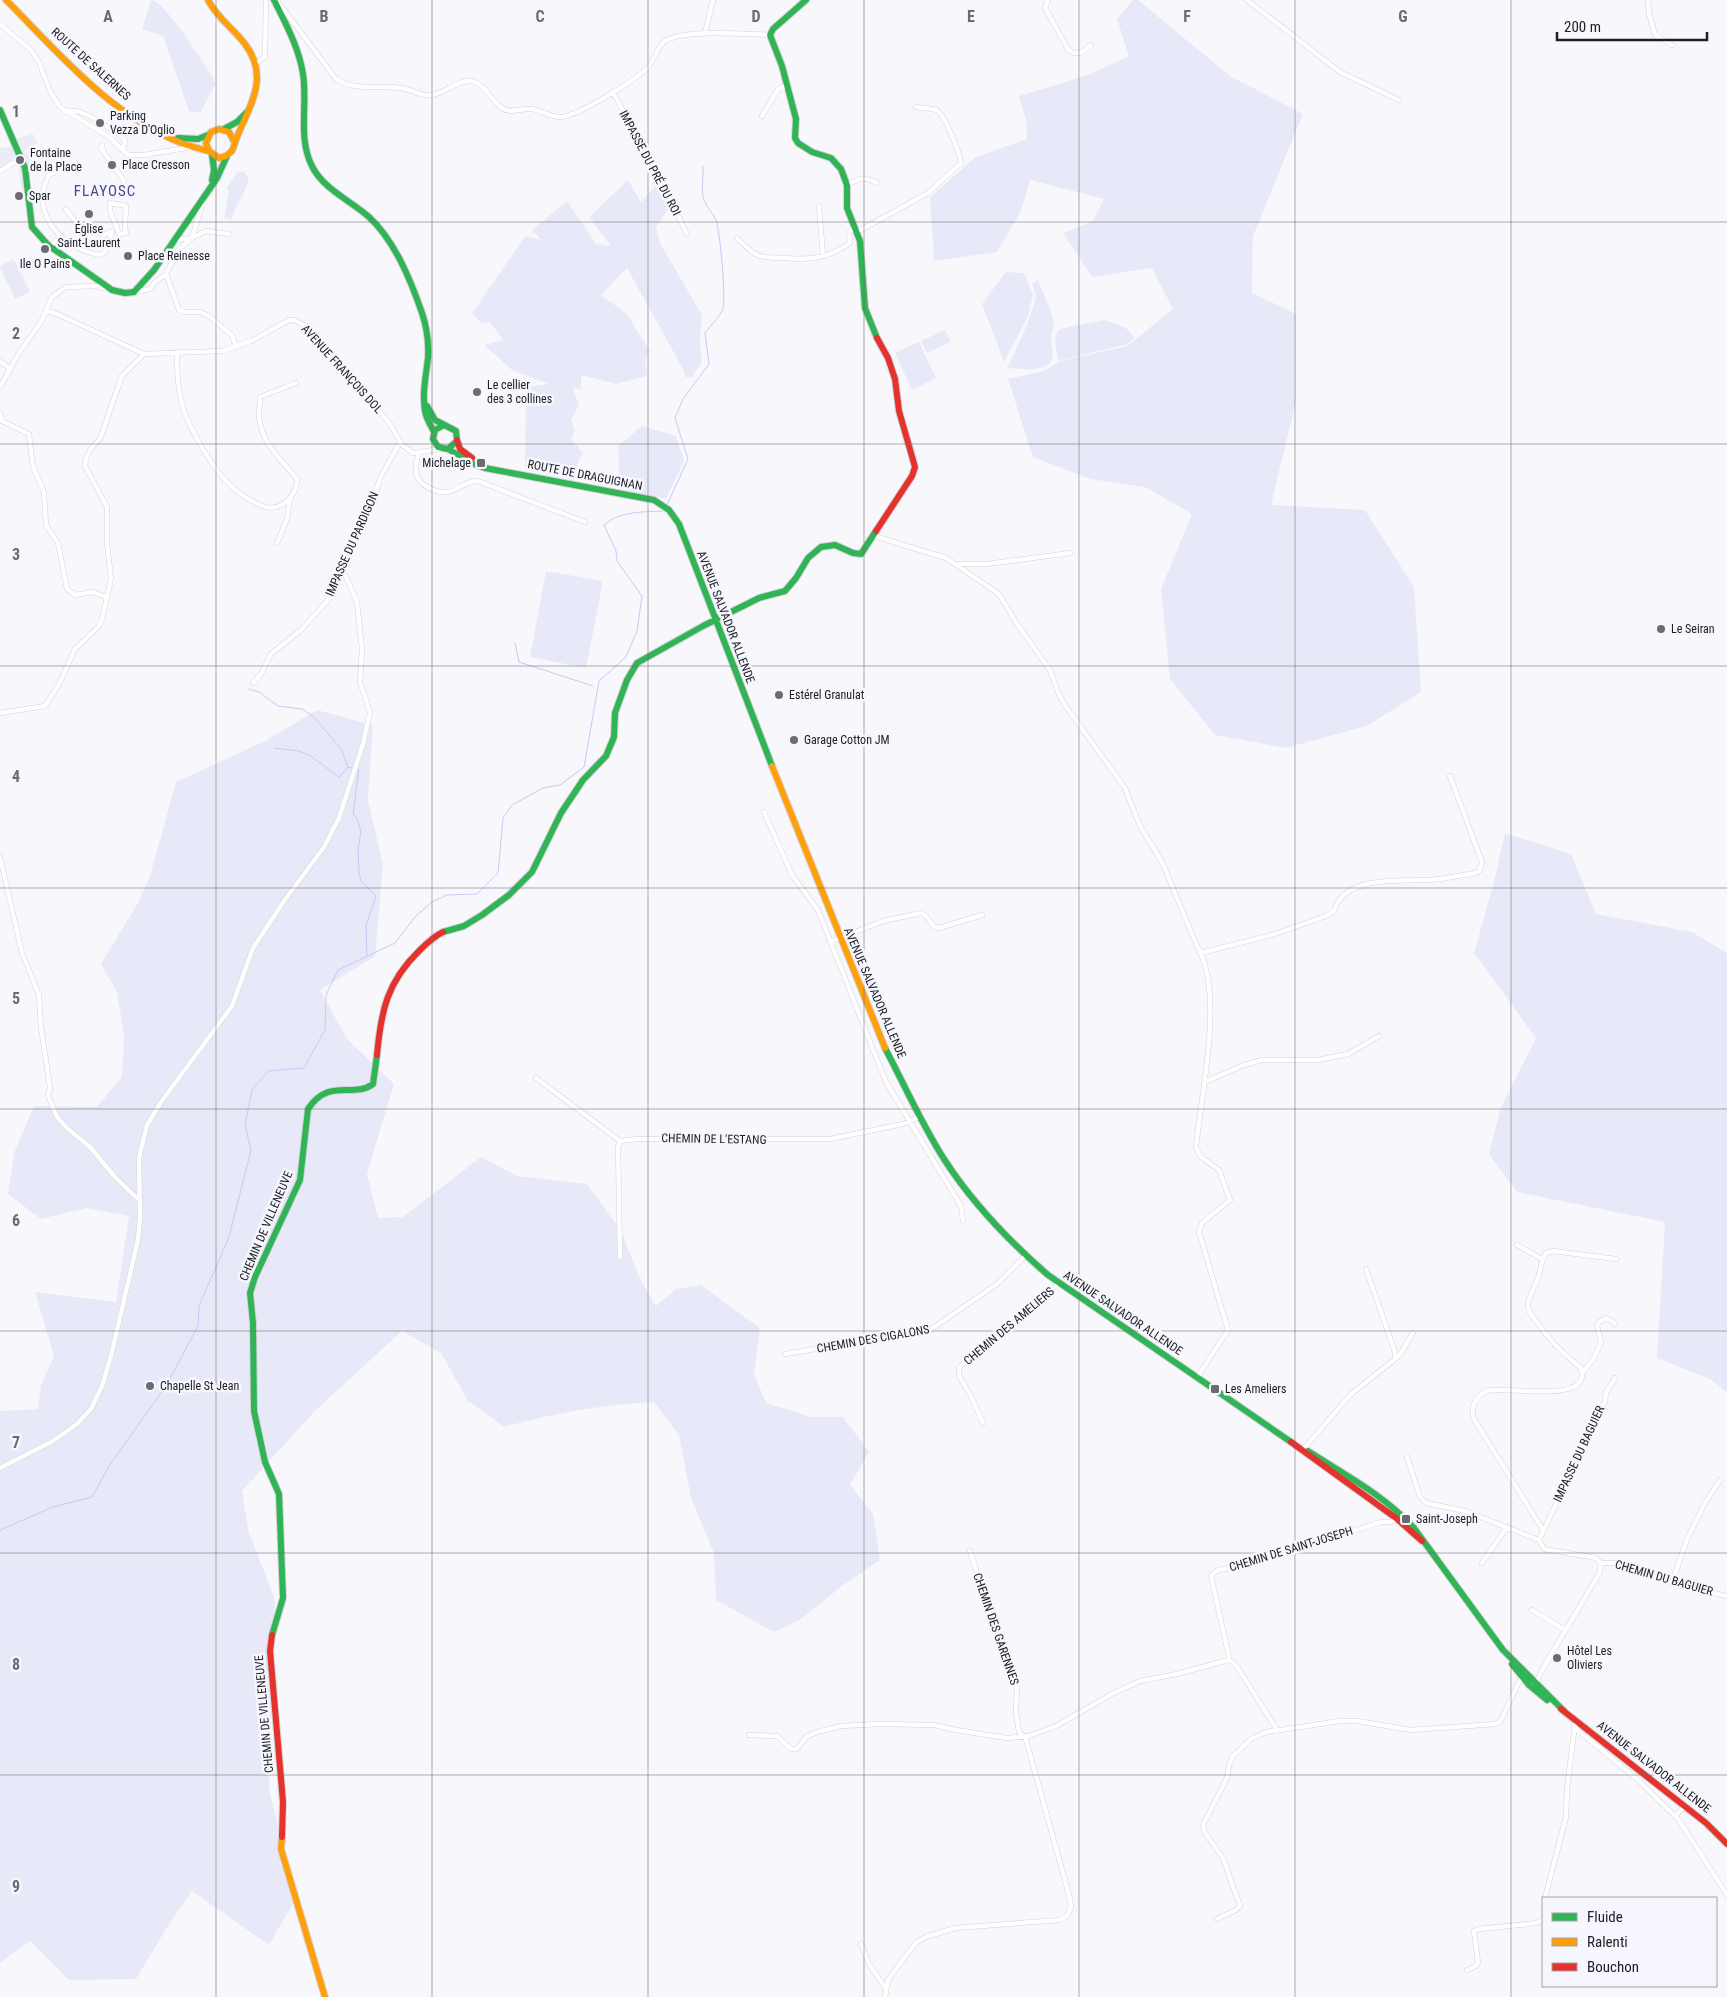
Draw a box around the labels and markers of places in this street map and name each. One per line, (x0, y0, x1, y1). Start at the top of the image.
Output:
place label: Parking Vezza D'Oglio (110, 109, 175, 137)
marker: Parking Vezza D'Oglio (94, 117, 106, 129)
place label: Fontaine de la Place (30, 146, 82, 174)
marker: Fontaine de la Place (14, 154, 26, 166)
place label: Place Cresson (122, 158, 190, 172)
marker: Place Cresson (106, 159, 118, 171)
place label: Spar (29, 189, 51, 203)
marker: Spar (13, 190, 25, 202)
marker: Église Saint-Laurent (83, 208, 95, 220)
place label: Église Saint-Laurent (58, 221, 121, 250)
marker: Ile O Pains (39, 243, 51, 255)
place label: Place Reinesse (138, 249, 210, 263)
marker: Place Reinesse (122, 250, 134, 262)
place label: Ile O Pains (20, 257, 70, 271)
place label: Le cellier des 3 collines (487, 378, 552, 406)
marker: Le cellier des 3 collines (471, 386, 483, 398)
place label: Michelage (422, 456, 471, 470)
marker: Michelage (475, 457, 487, 469)
place label: Le Seiran (1671, 622, 1715, 636)
marker: Le Seiran (1655, 623, 1667, 635)
place label: Estérel Granulat (789, 688, 865, 702)
marker: Estérel Granulat (773, 689, 785, 701)
place label: Garage Cotton JM (804, 733, 890, 747)
marker: Garage Cotton JM (788, 734, 800, 746)
place label: Chapelle St Jean (160, 1379, 239, 1393)
marker: Chapelle St Jean (144, 1380, 156, 1392)
place label: Les Ameliers (1225, 1382, 1286, 1396)
marker: Les Ameliers (1209, 1383, 1221, 1395)
place label: Saint-Joseph (1416, 1512, 1478, 1526)
marker: Saint-Joseph (1400, 1513, 1412, 1525)
place label: Hôtel Les Oliviers (1567, 1644, 1612, 1672)
marker: Hôtel Les Oliviers (1551, 1652, 1563, 1664)

